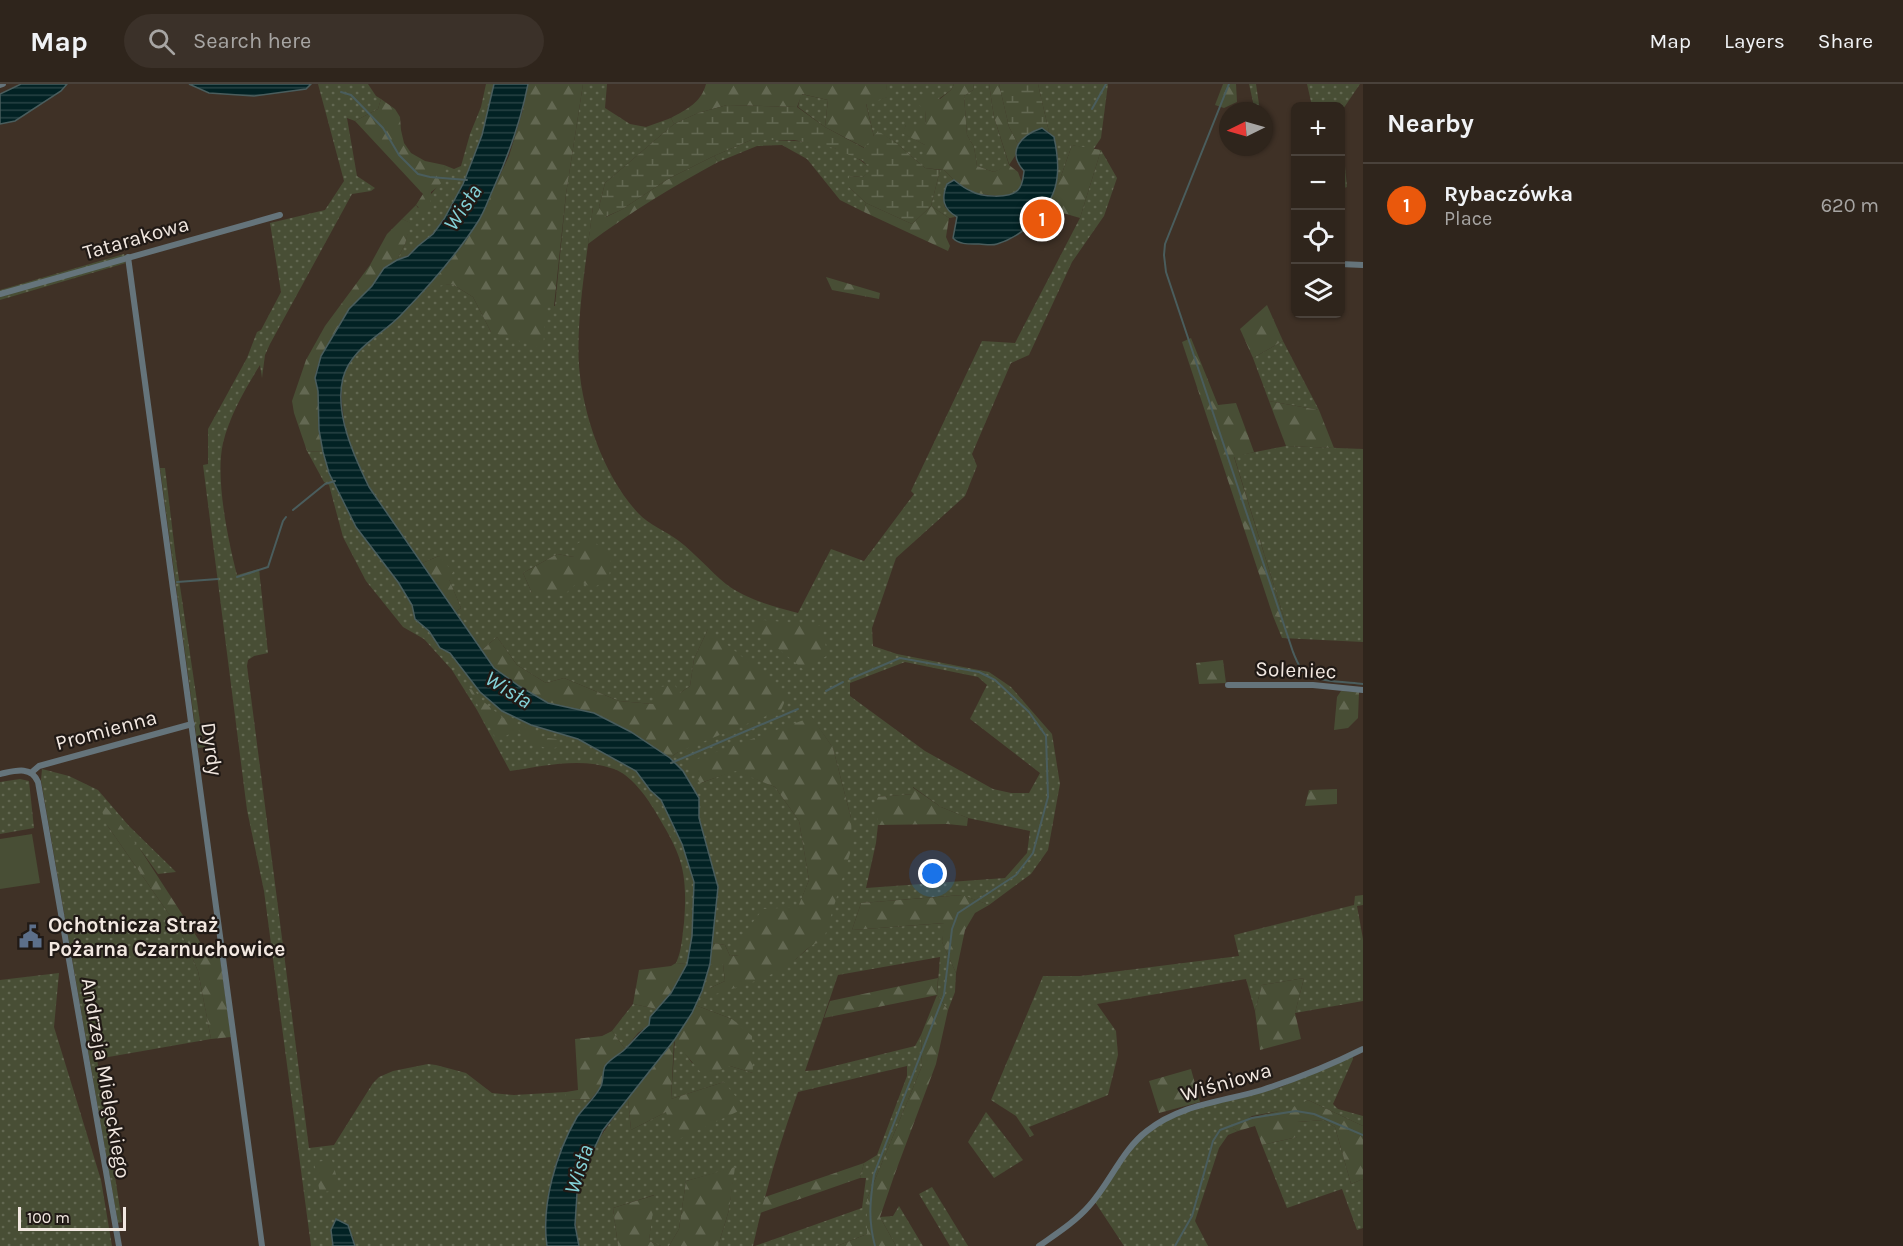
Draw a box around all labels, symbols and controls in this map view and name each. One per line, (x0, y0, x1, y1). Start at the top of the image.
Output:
search box (124, 14, 544, 68)
text: Map (30, 25, 88, 58)
icon: search (145, 25, 178, 58)
text: Search here (193, 28, 311, 54)
text: Map (1649, 29, 1691, 53)
text: Layers (1724, 29, 1785, 53)
text: Share (1818, 29, 1873, 53)
north arrow (1219, 102, 1273, 156)
map controls (1291, 102, 1345, 318)
button: + (1291, 102, 1345, 156)
text: Nearby (1387, 108, 1474, 139)
button: − (1291, 156, 1345, 210)
water label: Wisła (438, 179, 488, 236)
text: Rybaczówka (1444, 181, 1573, 207)
text: 1 (1403, 194, 1410, 217)
text: 620 m (1821, 194, 1879, 217)
pin: 1 (1022, 196, 1062, 242)
text: Place (1444, 207, 1492, 230)
button: locate (1291, 210, 1345, 264)
street label: Tatarakowa (80, 211, 192, 265)
button: layers (1291, 264, 1345, 318)
street label: Soleniec (1255, 657, 1337, 683)
water label: Wisła (480, 665, 537, 714)
street label: Promienna (53, 705, 159, 755)
street label: Dyrdy (196, 721, 228, 777)
your location (918, 859, 947, 888)
place label: Ochotnicza Straż Pożarna Czarnuchowice (48, 913, 285, 961)
public building icon: Ochotnicza Straż Pożarna Czarnuchowice (17, 924, 43, 950)
street label: Andrzeja Mielęckiego (77, 976, 135, 1180)
street label: Wiśniowa (1178, 1058, 1274, 1106)
water label: Wisła (559, 1141, 599, 1197)
scale bar (18, 1204, 126, 1232)
text: 100 m (27, 1208, 70, 1227)

